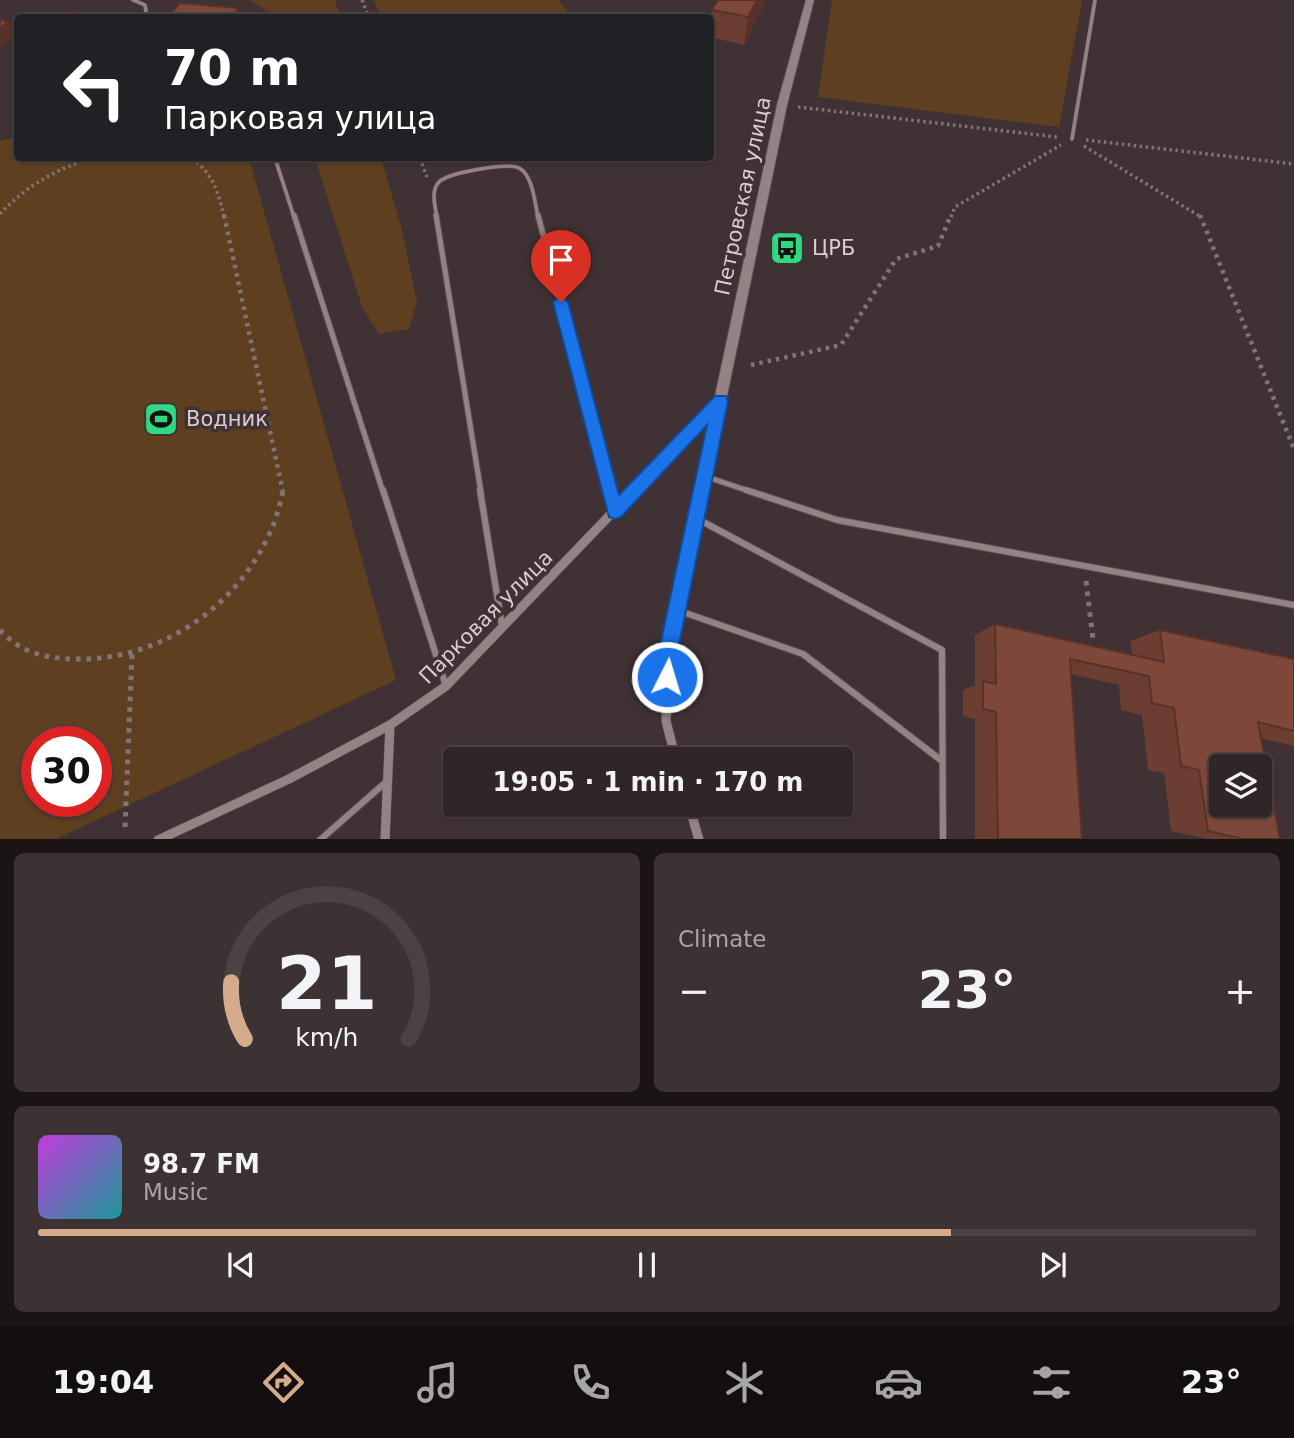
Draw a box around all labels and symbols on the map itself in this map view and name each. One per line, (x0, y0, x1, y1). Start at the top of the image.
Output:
street label: Петровская улица (710, 94, 776, 298)
bus stop icon: ЦРБ (768, 229, 806, 267)
pin (531, 230, 591, 302)
place label: ЦРБ (812, 236, 855, 260)
sports icon: Водник (142, 400, 180, 438)
place label: Водник (186, 407, 268, 431)
street label: Парковая улица (414, 545, 558, 689)
position arrow (630, 640, 704, 714)
speed limit sign: 30 (21, 726, 112, 817)

